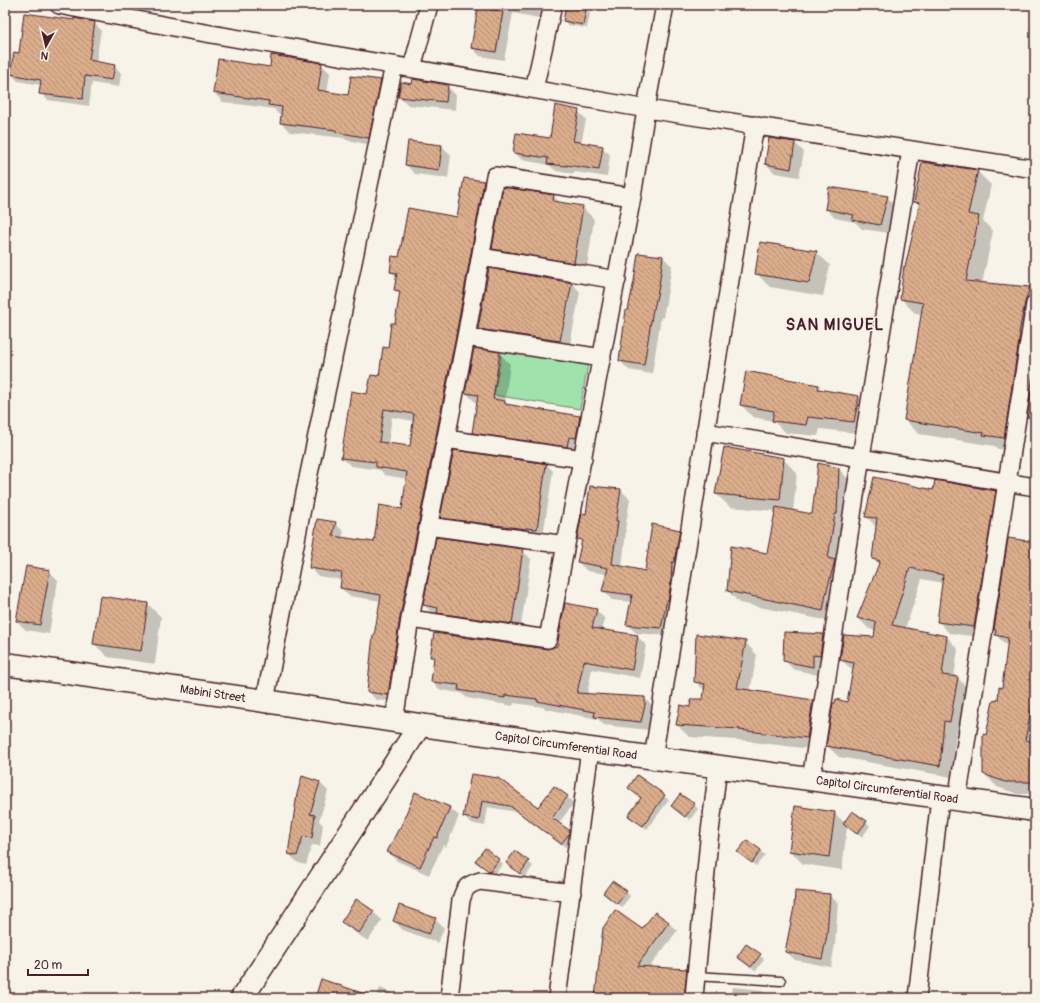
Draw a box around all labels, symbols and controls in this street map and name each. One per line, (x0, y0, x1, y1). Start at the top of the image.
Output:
north arrow (26, 26, 66, 66)
text: N (40, 48, 49, 62)
district label: SAN MIGUEL (786, 315, 884, 335)
street label: Mabini Street (179, 681, 247, 706)
street label: Capitol Circumferential Road (494, 728, 638, 763)
street label: Capitol Circumferential Road (815, 773, 959, 807)
scale bar (28, 951, 88, 977)
text: 20 m (34, 958, 63, 973)

